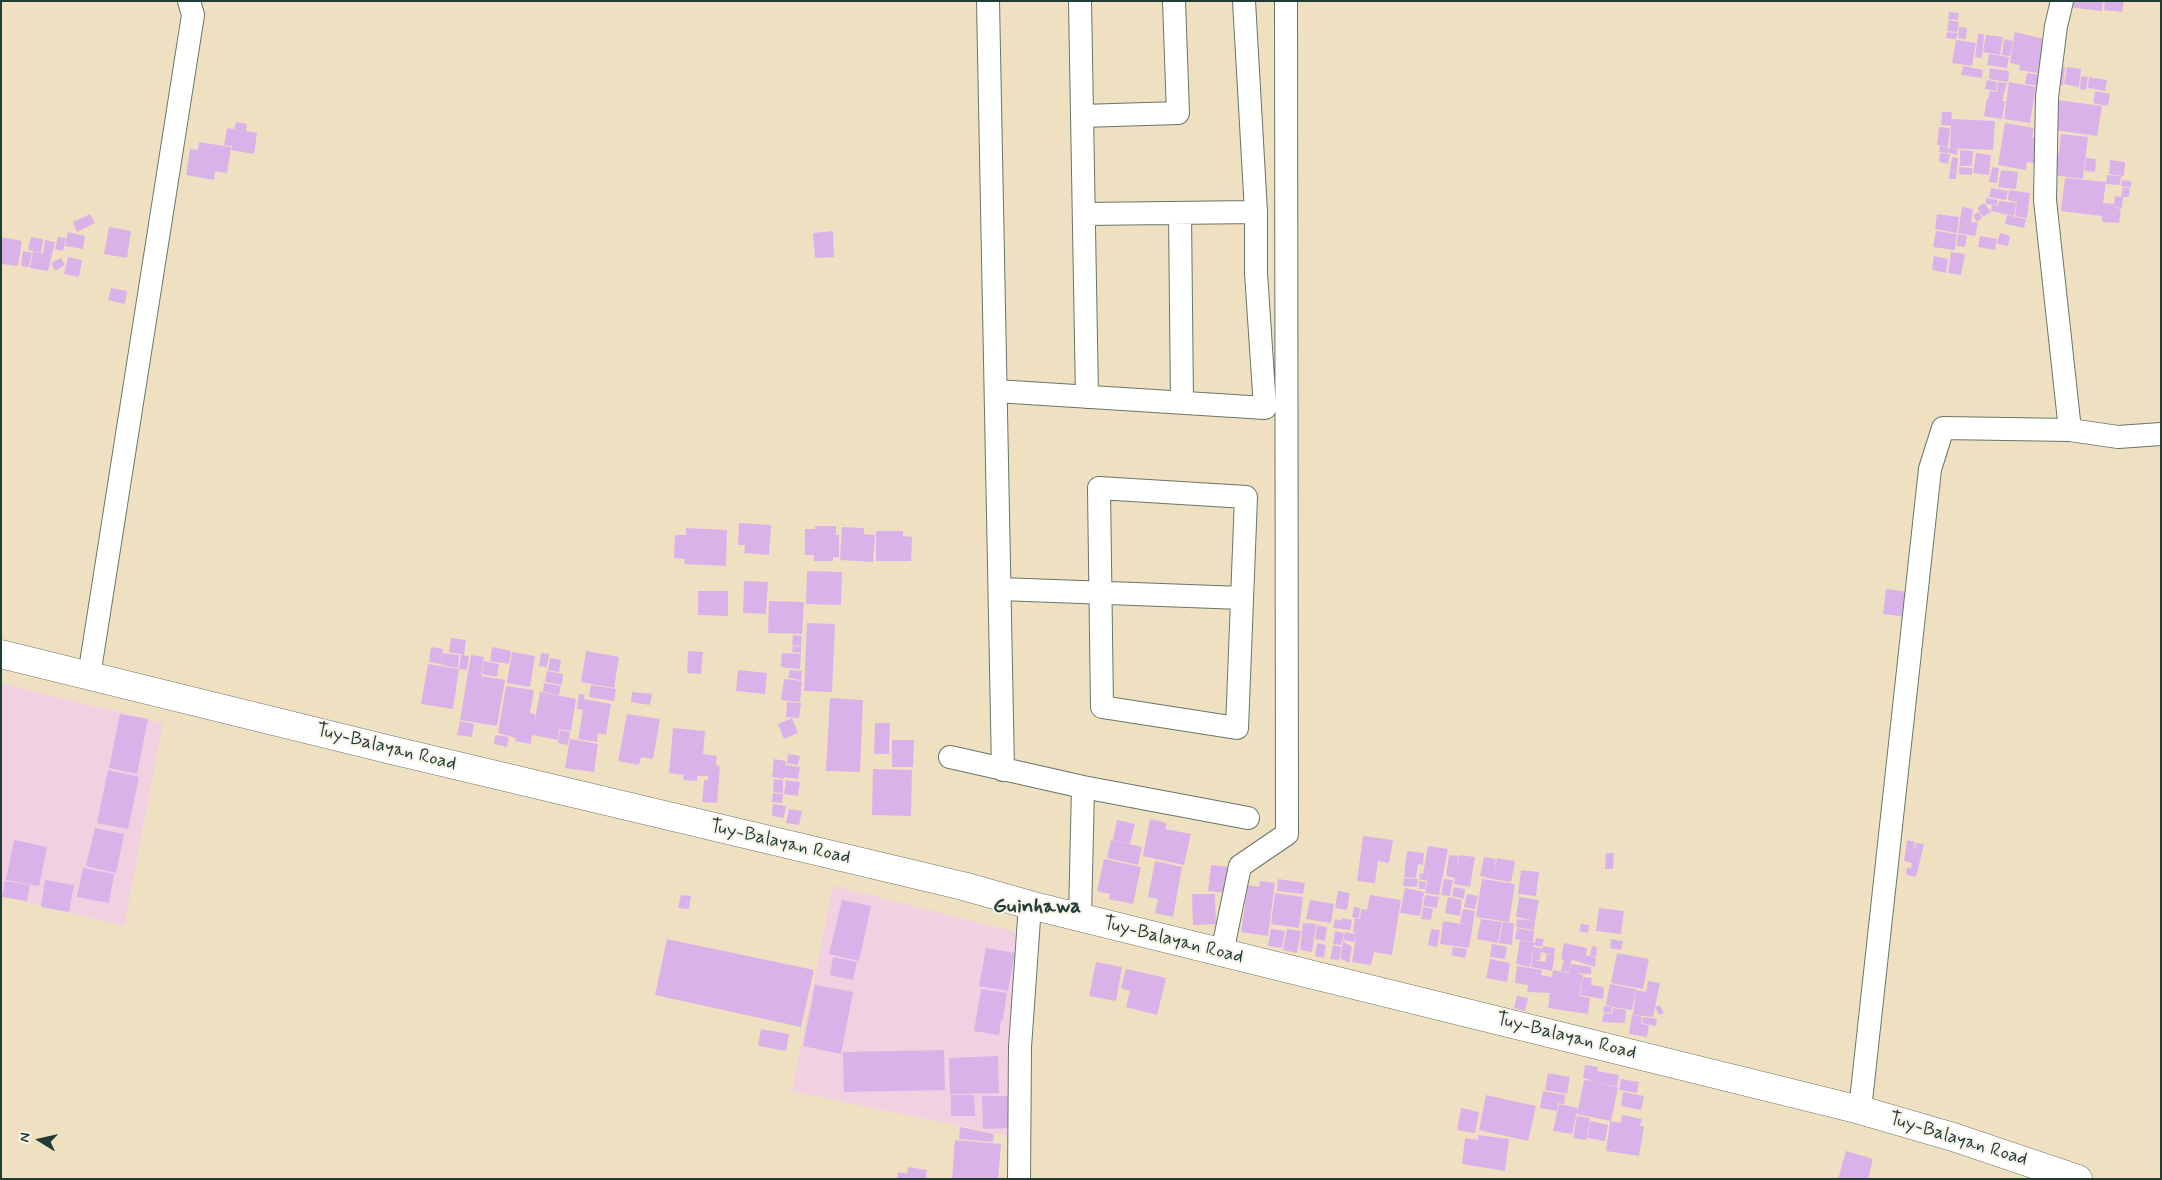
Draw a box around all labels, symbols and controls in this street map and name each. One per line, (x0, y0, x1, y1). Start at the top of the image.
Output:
street label: Tuy-Balayan Road (314, 720, 458, 776)
street label: Tuy-Balayan Road (708, 816, 852, 870)
district label: Guinhawa (993, 895, 1081, 921)
street label: Tuy-Balayan Road (1101, 913, 1245, 969)
street label: Tuy-Balayan Road (1494, 1009, 1638, 1065)
street label: Tuy-Balayan Road (1886, 1108, 2030, 1172)
north arrow (15, 1115, 65, 1165)
text: N (16, 1131, 35, 1144)

